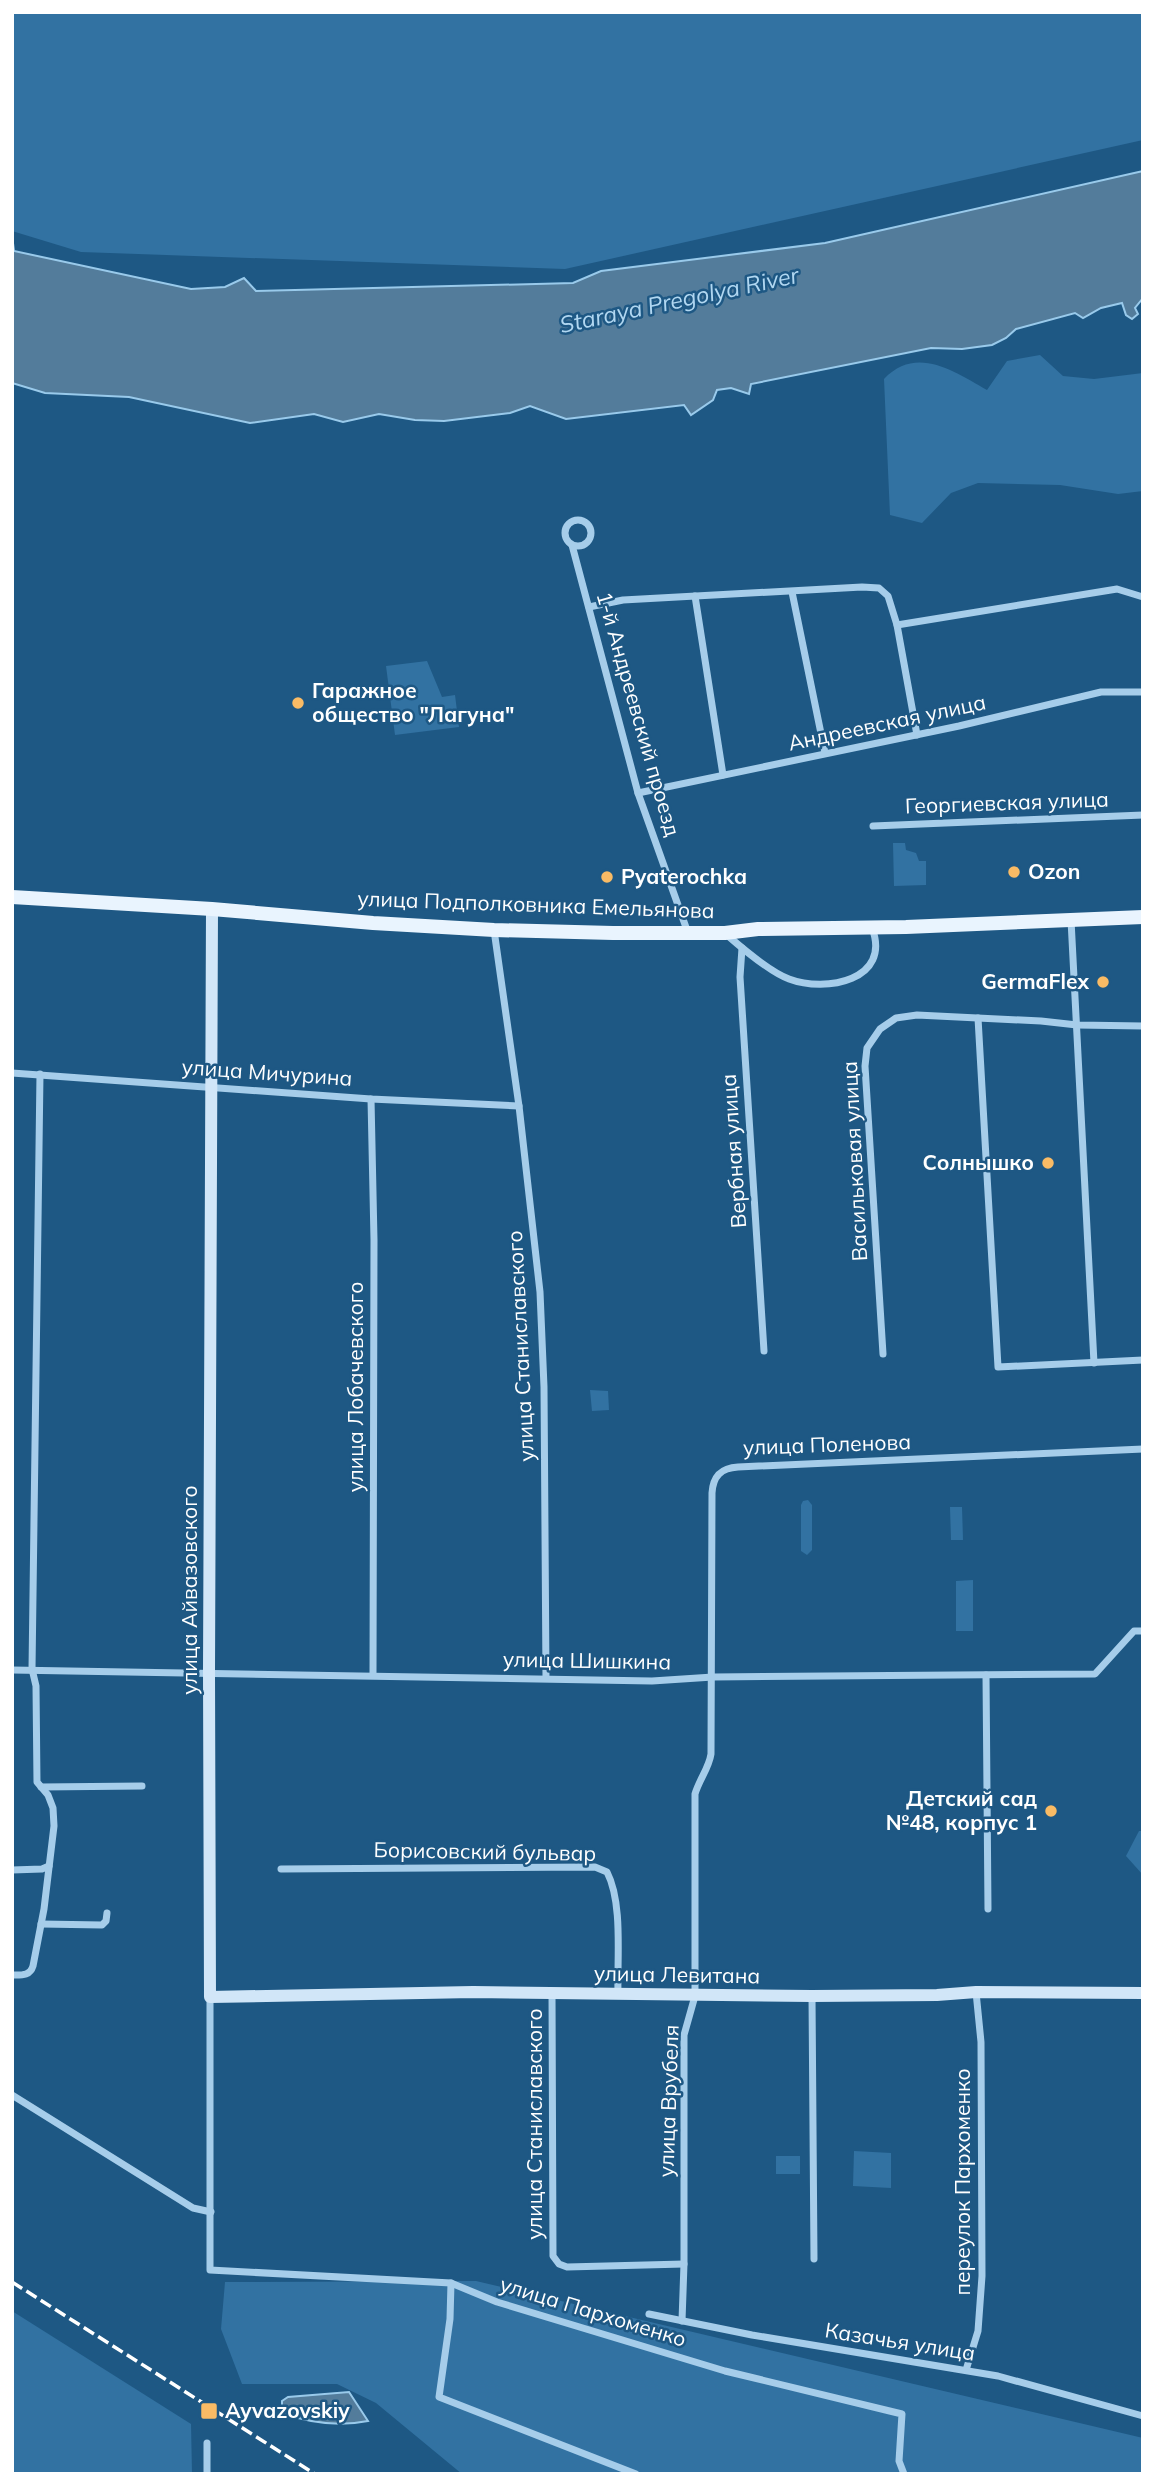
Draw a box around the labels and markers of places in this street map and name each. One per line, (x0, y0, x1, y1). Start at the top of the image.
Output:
place label: Гаражное общество "Лагуна" (312, 677, 514, 727)
marker: Гаражное общество "Лагуна" (290, 695, 306, 711)
place label: Ozon (1028, 858, 1080, 884)
place label: Pyaterochka (621, 863, 747, 889)
marker: Ozon (1006, 864, 1022, 880)
marker: Pyaterochka (599, 869, 615, 885)
place label: GermaFlex (981, 968, 1089, 994)
marker: GermaFlex (1095, 974, 1111, 990)
place label: Солнышко (922, 1149, 1034, 1175)
marker: Солнышко (1040, 1155, 1056, 1171)
place label: Детский сад №48, корпус 1 (886, 1785, 1037, 1835)
marker: Детский сад №48, корпус 1 (1043, 1803, 1059, 1819)
place label: Ayvazovskiy (225, 2397, 350, 2423)
marker: Ayvazovskiy (199, 2401, 219, 2421)

